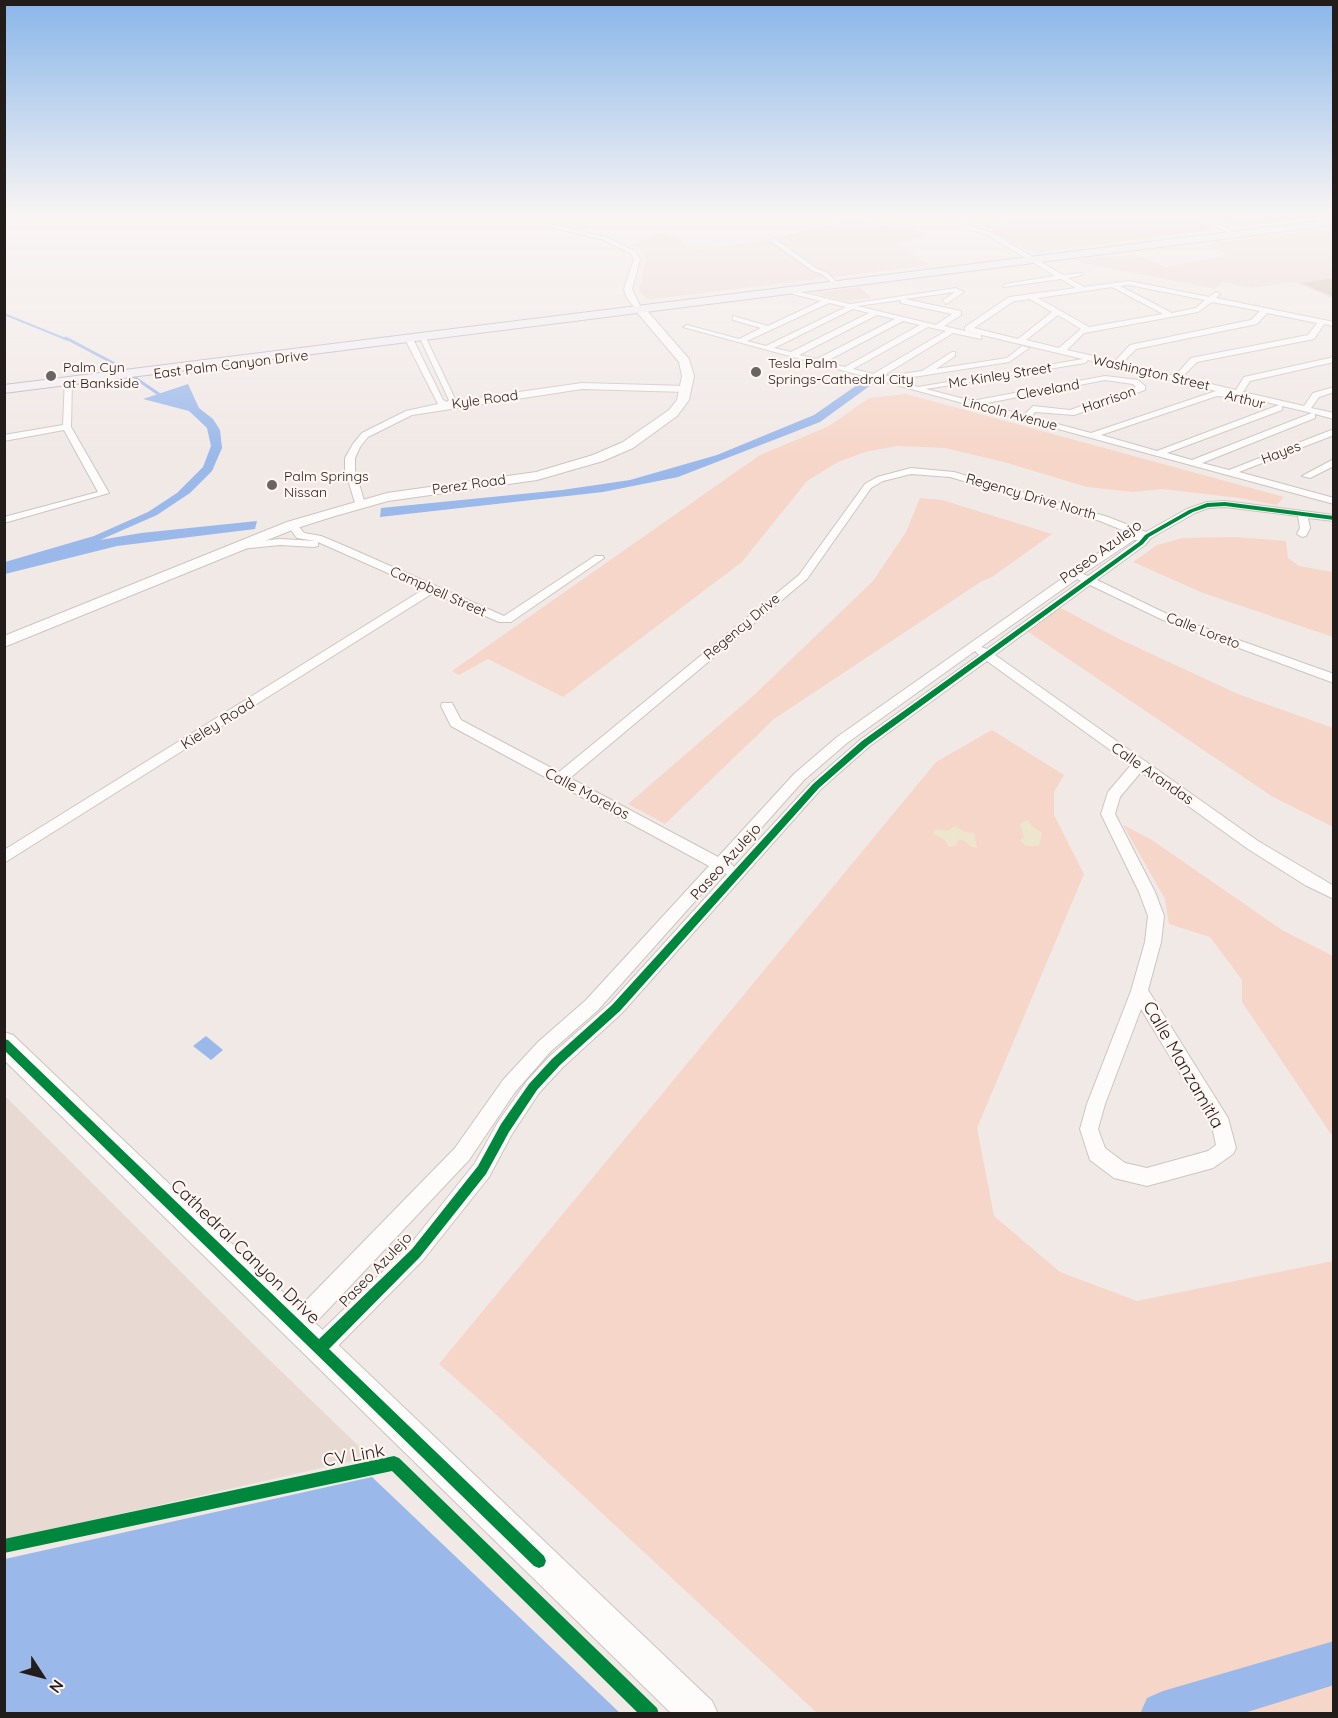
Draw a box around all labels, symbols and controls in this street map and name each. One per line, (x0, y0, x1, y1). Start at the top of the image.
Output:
street label: East Palm Canyon Drive (153, 347, 309, 383)
street label: Washington Street (1091, 351, 1211, 395)
place label: Tesla Palm Springs-Cathedral City (768, 356, 914, 388)
place label: Palm Cyn at Bankside (63, 360, 139, 392)
street label: Mc Kinley Street (947, 360, 1053, 392)
marker: Tesla Palm Springs-Cathedral City (749, 365, 763, 379)
marker: Palm Cyn at Bankside (44, 369, 58, 383)
street label: Cleveland (1015, 376, 1081, 404)
street label: Harrison (1080, 383, 1138, 417)
street label: Kyle Road (451, 387, 519, 413)
street label: Arthur (1223, 387, 1267, 413)
street label: Lincoln Avenue (961, 393, 1059, 435)
street label: Hayes (1259, 438, 1303, 468)
place label: Palm Springs Nissan (284, 469, 369, 502)
street label: Regency Drive North (964, 470, 1098, 524)
street label: Perez Road (431, 472, 507, 498)
marker: Palm Springs Nissan (265, 478, 279, 492)
street label: Paseo Azulejo (1057, 516, 1145, 588)
street label: Campbell Street (387, 563, 489, 621)
street label: Regency Drive (700, 590, 784, 664)
street label: Calle Loreto (1164, 609, 1242, 653)
street label: Kieley Road (178, 694, 258, 754)
street label: Calle Arandas (1107, 739, 1197, 809)
street label: Calle Morelos (542, 764, 632, 824)
street label: Paseo Azulejo (687, 820, 765, 904)
street label: Calle Manzamitla (1138, 998, 1228, 1132)
street label: Cathedral Canyon Drive (166, 1175, 324, 1329)
street label: Paseo Azulejo (336, 1229, 416, 1311)
street label: CV Link (322, 1440, 386, 1472)
north arrow (12, 1646, 72, 1706)
text: N (45, 1676, 68, 1697)

